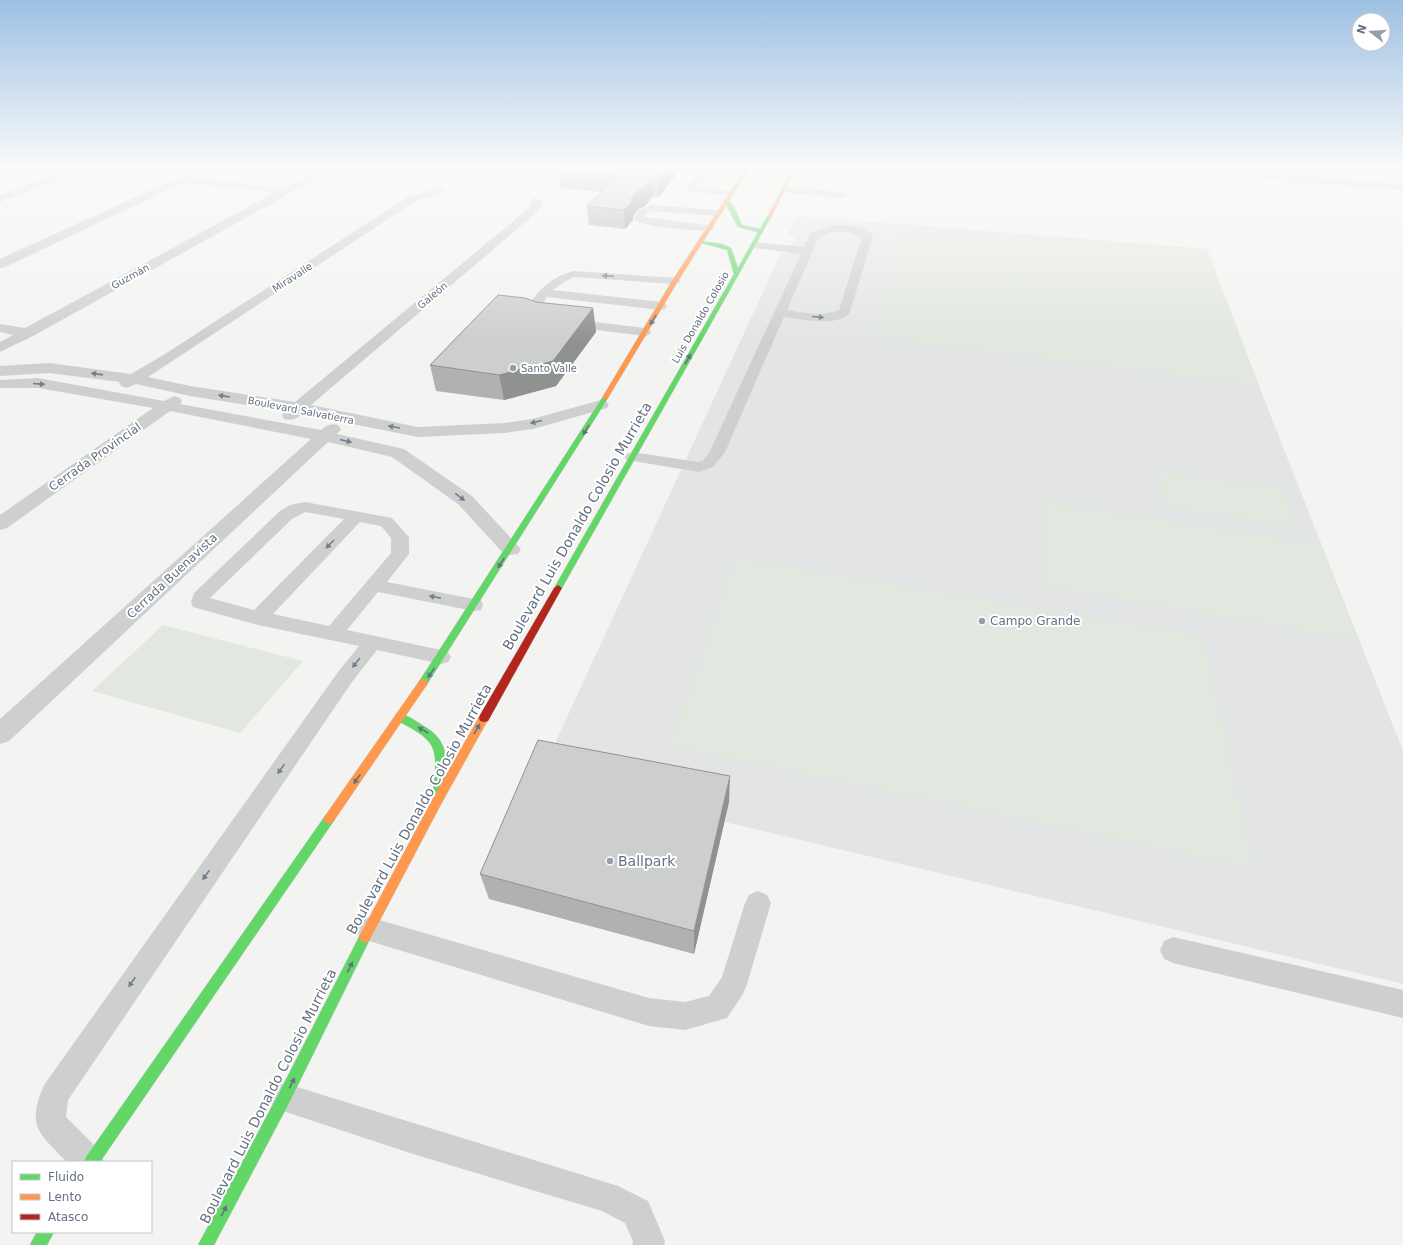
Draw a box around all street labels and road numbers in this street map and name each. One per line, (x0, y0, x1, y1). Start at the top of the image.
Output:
street label: Miravalle (270, 260, 314, 294)
street label: Guzmán (109, 262, 151, 291)
street label: Luis Donaldo Colosio (670, 270, 731, 365)
street label: Galeón (415, 280, 449, 311)
street label: Boulevard Salvatierra (247, 395, 355, 426)
street label: Boulevard Luis Donaldo Colosio Murrieta (499, 399, 655, 653)
street label: Cerrada Provincial (46, 420, 144, 494)
street label: Cerrada Buenavista (124, 530, 220, 622)
street label: Boulevard Luis Donaldo Colosio Murrieta (343, 681, 495, 937)
street label: Boulevard Luis Donaldo Colosio Murrieta (196, 966, 340, 1226)

